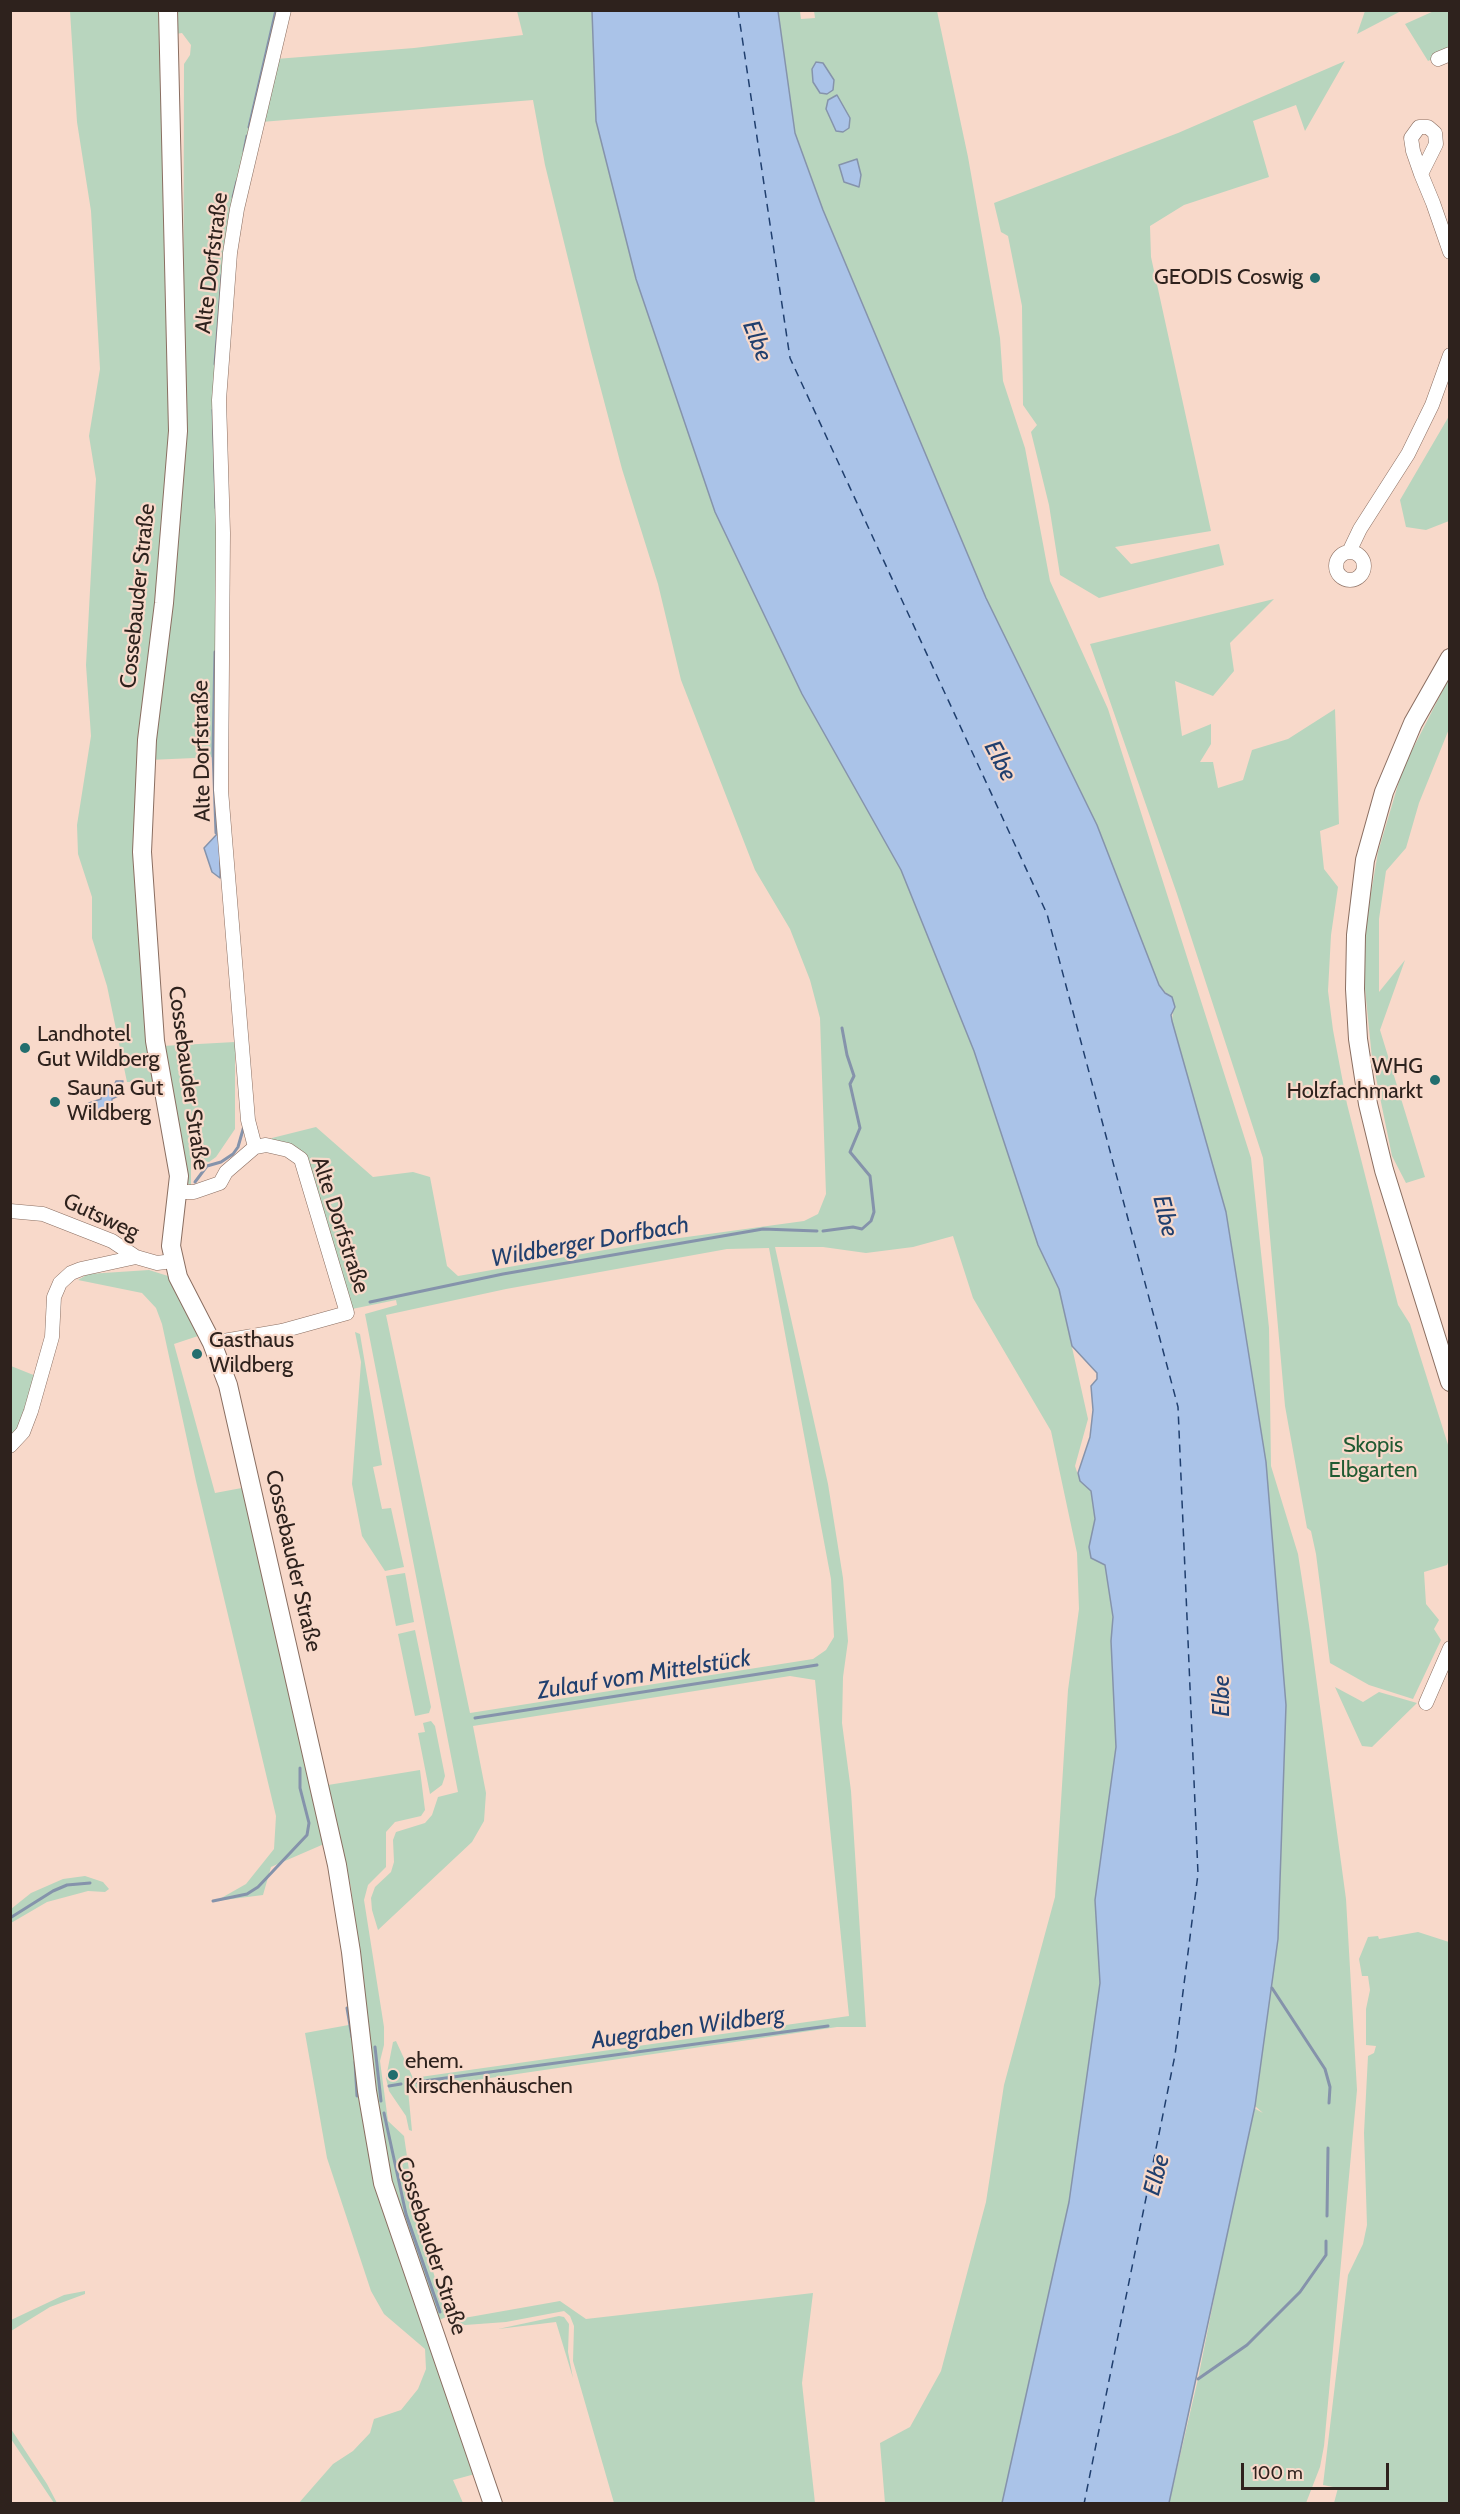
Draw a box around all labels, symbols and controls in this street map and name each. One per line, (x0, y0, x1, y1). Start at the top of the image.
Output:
street label: Alte Dorfstraße (190, 191, 234, 335)
place label: GEODIS Coswig (1154, 265, 1303, 291)
marker: GEODIS Coswig (1308, 271, 1322, 285)
water label: Elbe (736, 316, 778, 366)
street label: Cossebauder Straße (115, 502, 161, 690)
street label: Alte Dorfstraße (188, 680, 216, 822)
water label: Elbe (978, 736, 1022, 786)
street label: Cossebauder Straße (162, 984, 214, 1172)
place label: Landhotel Gut Wildberg (37, 1022, 159, 1074)
marker: Landhotel Gut Wildberg (18, 1041, 32, 1055)
place label: WHG Holzfachmarkt (1286, 1054, 1423, 1106)
marker: WHG Holzfachmarkt (1428, 1073, 1442, 1087)
place label: Sauna Gut Wildberg (67, 1076, 163, 1128)
marker: Sauna Gut Wildberg (48, 1095, 62, 1109)
street label: Alte Dorfstraße (306, 1153, 374, 1297)
street label: Gutsweg (59, 1188, 143, 1246)
water label: Elbe (1146, 1192, 1184, 1240)
water label: Wildberger Dorfbach (489, 1210, 691, 1274)
place label: Gasthaus Wildberg (209, 1328, 294, 1380)
marker: Gasthaus Wildberg (190, 1347, 204, 1361)
park label: Skopis Elbgarten (1329, 1433, 1417, 1484)
street label: Cossebauder Straße (259, 1468, 327, 1654)
water label: Zulauf vom Mittelstück (535, 1644, 753, 1706)
water label: Elbe (1208, 1675, 1236, 1717)
water label: Auegraben Wildberg (589, 2000, 787, 2056)
place label: ehem. Kirschenhäuschen (405, 2049, 573, 2100)
marker: ehem. Kirschenhäuschen (386, 2068, 400, 2082)
water label: Elbe (1138, 2151, 1176, 2199)
street label: Cossebauder Straße (390, 2154, 472, 2338)
scale bar (1244, 2451, 1392, 2489)
text: 100 m (1252, 2462, 1303, 2484)

